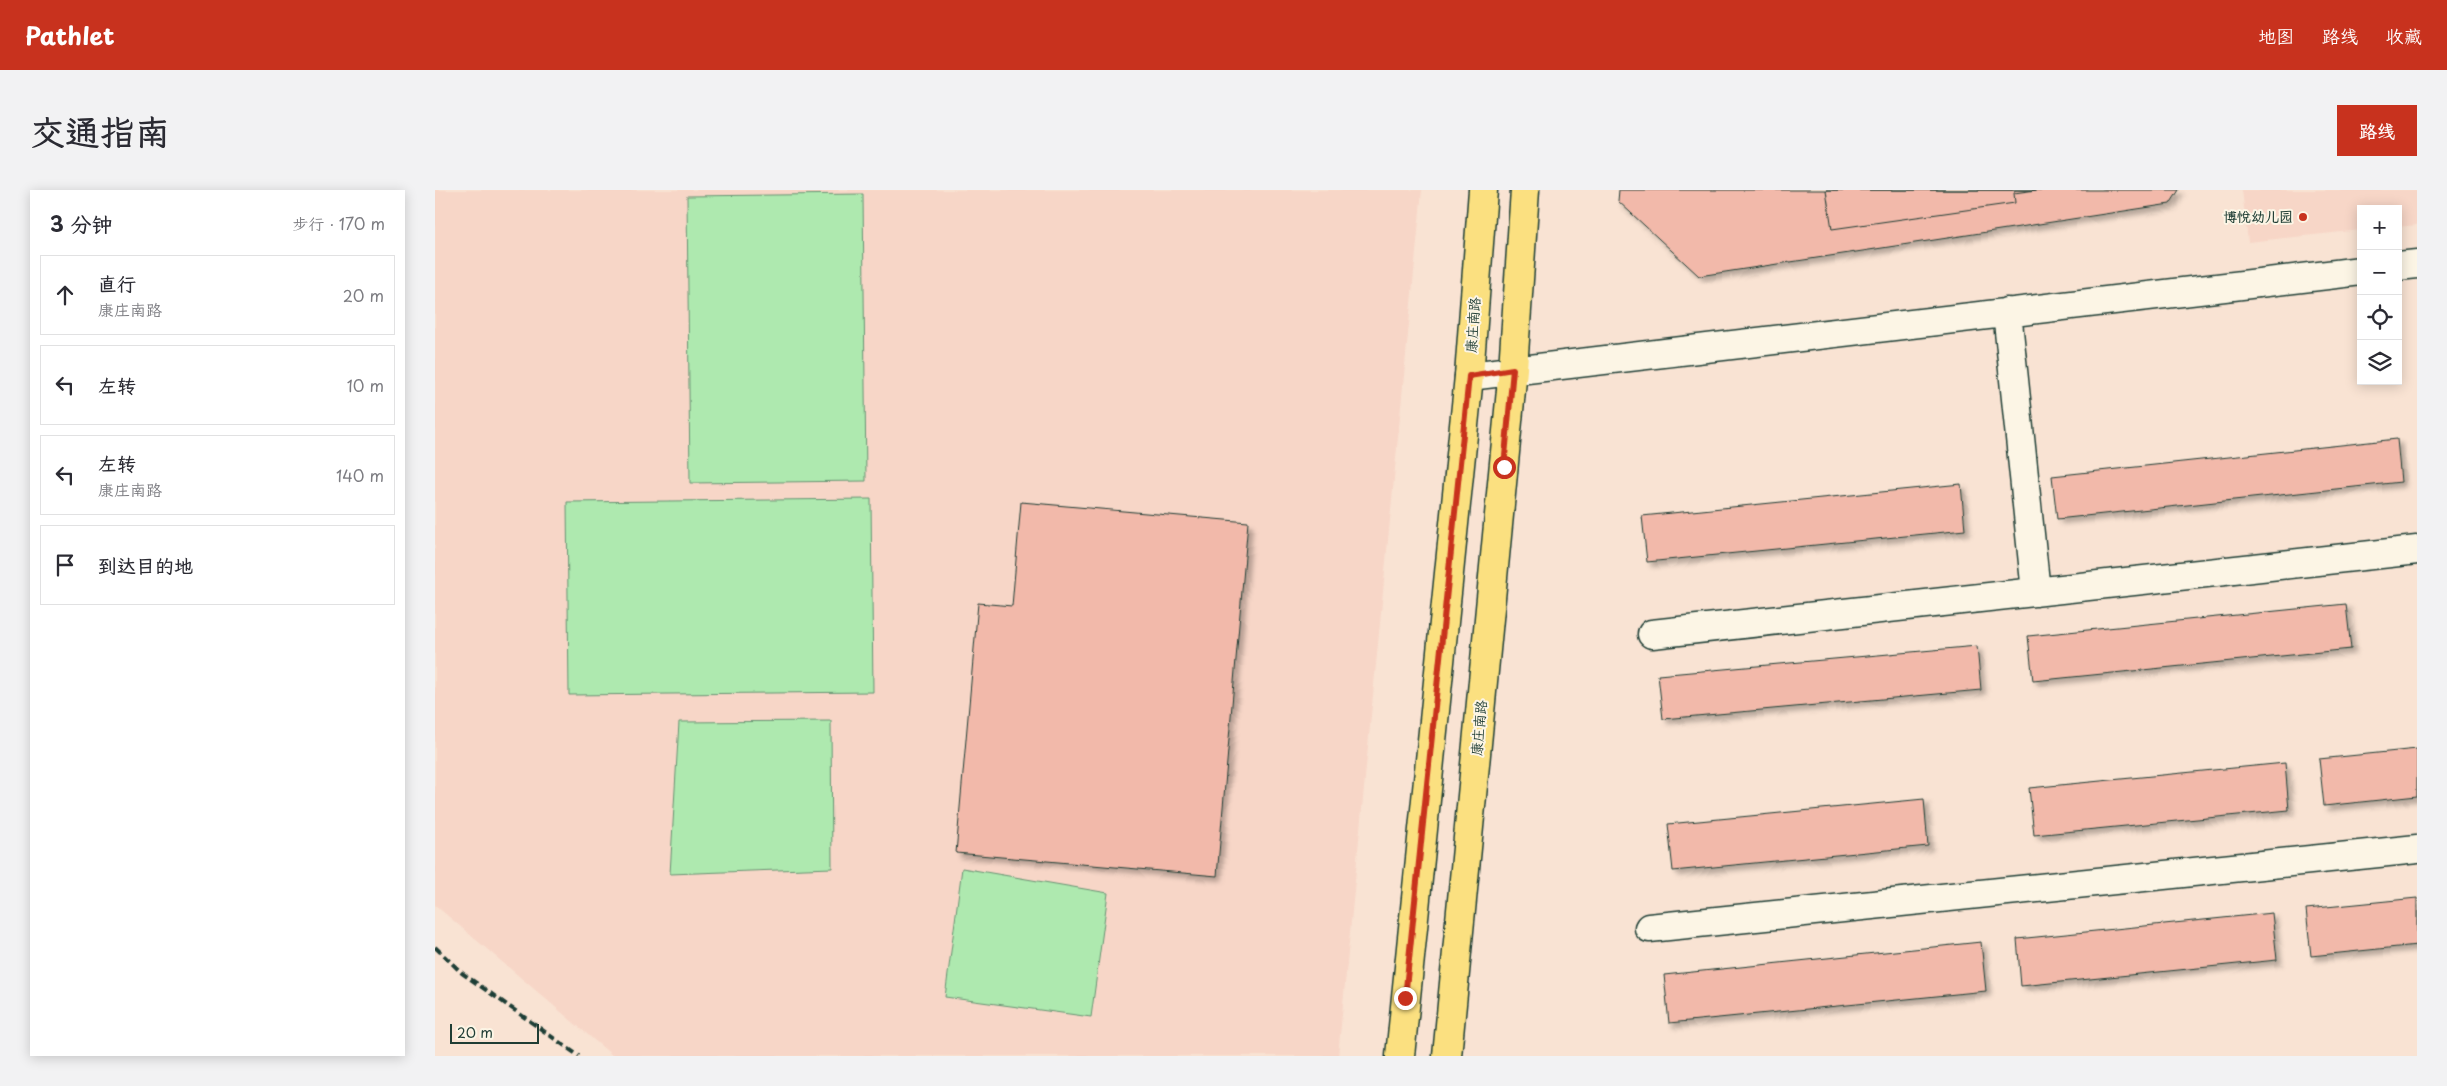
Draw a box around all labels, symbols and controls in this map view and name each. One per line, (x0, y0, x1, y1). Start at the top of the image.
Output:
text: Pathlet (25, 17, 115, 53)
text: 地图 (2258, 22, 2294, 49)
text: 路线 (2322, 22, 2358, 49)
text: 收藏 (2386, 22, 2422, 49)
text: 交通指南 (30, 104, 170, 157)
button: 路线 (2337, 105, 2417, 156)
map controls (2357, 205, 2402, 385)
button: + (2357, 205, 2402, 250)
place label: 博悦幼儿园 (2223, 206, 2293, 227)
text: 3 分钟 (50, 207, 113, 239)
text: 步行 · 170 m (293, 211, 385, 235)
marker: 博悦幼儿园 (2297, 211, 2309, 223)
button: − (2357, 250, 2402, 295)
text: 直行 (98, 269, 136, 297)
icon: ahead (51, 281, 79, 309)
text: 20 m (343, 283, 384, 307)
button: locate (2357, 295, 2402, 340)
street label: 康庄南路 (1460, 296, 1485, 354)
text: 康庄南路 (98, 297, 162, 321)
button: layers (2357, 340, 2402, 385)
icon: left (51, 371, 79, 399)
text: 左转 (98, 371, 136, 399)
text: 10 m (347, 373, 384, 397)
text: 左转 (98, 449, 136, 477)
route start (1493, 456, 1516, 479)
icon: left (51, 461, 79, 489)
text: 140 m (336, 463, 384, 487)
text: 康庄南路 (98, 477, 162, 501)
icon: arrive (51, 551, 79, 579)
text: 到达目的地 (98, 551, 193, 579)
street label: 康庄南路 (1466, 699, 1491, 757)
route end (1394, 987, 1417, 1010)
scale bar (450, 1021, 539, 1044)
text: 20 m (457, 1022, 493, 1043)

